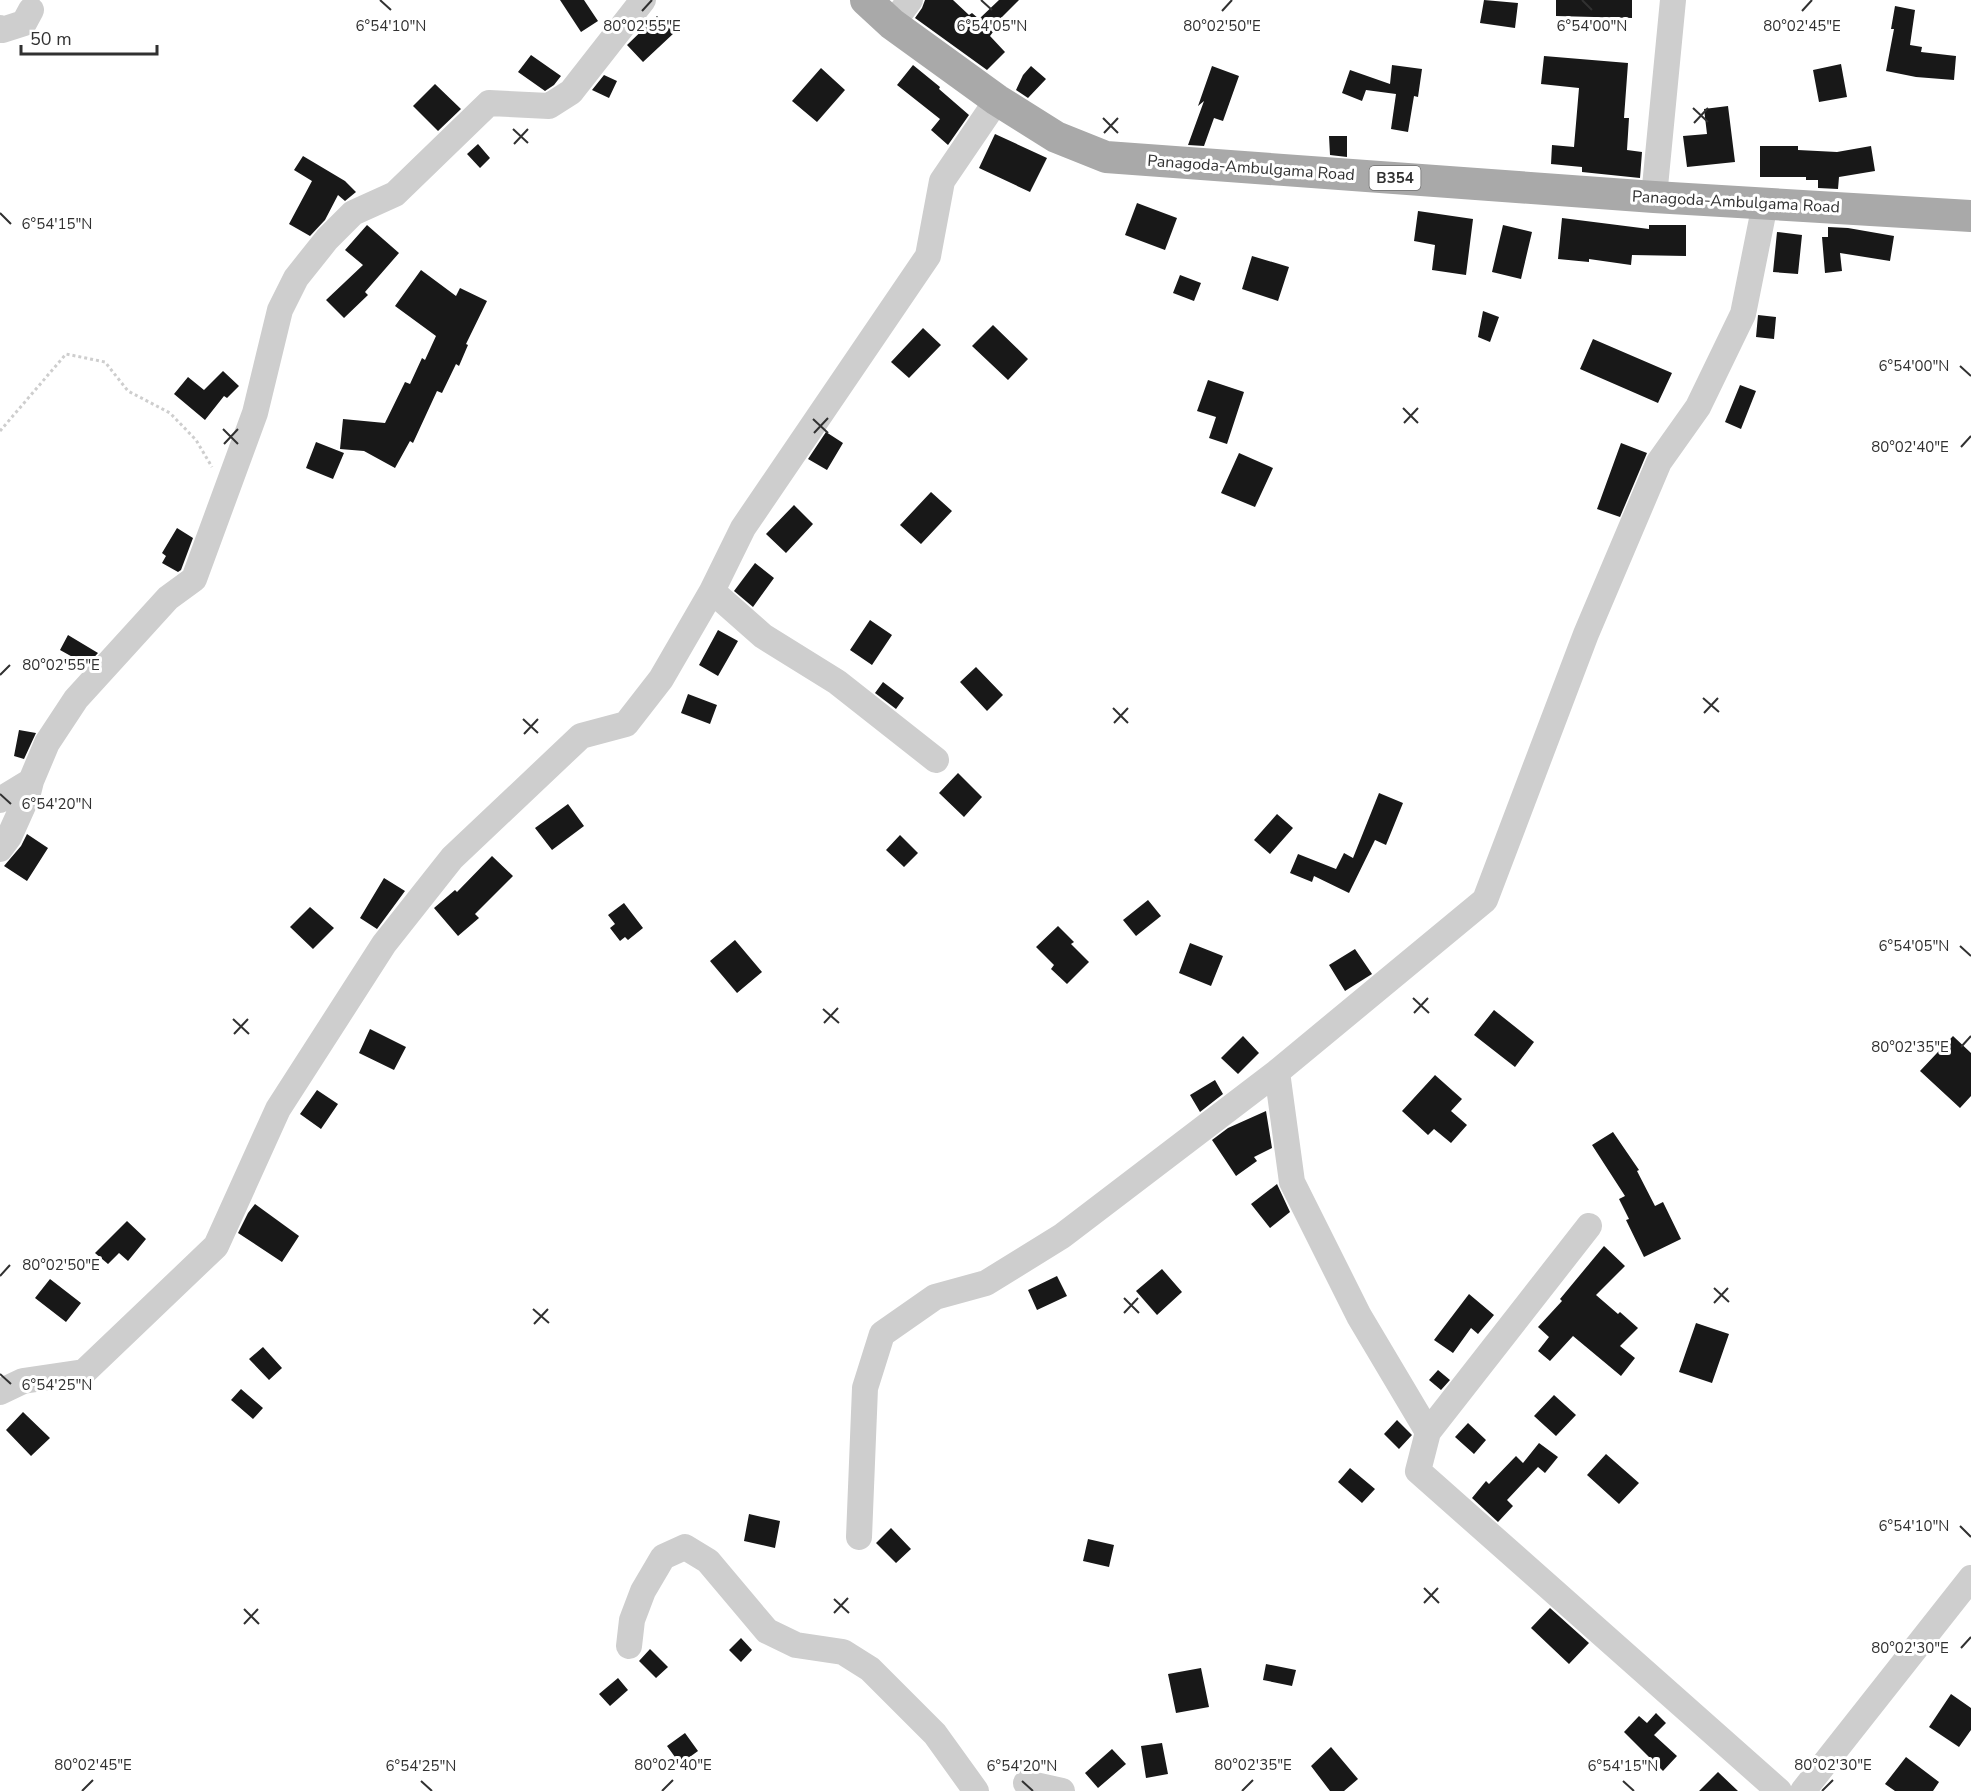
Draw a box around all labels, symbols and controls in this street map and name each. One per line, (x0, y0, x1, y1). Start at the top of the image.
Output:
text: 6°54'10"N (356, 16, 426, 36)
text: 80°02'55"E (603, 16, 681, 36)
text: 6°54'05"N (957, 16, 1027, 36)
text: 80°02'50"E (1183, 16, 1261, 36)
text: 6°54'00"N (1557, 16, 1627, 36)
text: 80°02'45"E (1763, 16, 1841, 36)
scale bar (21, 18, 158, 56)
text: 50 m (30, 27, 72, 51)
street label: Panagoda-Ambulgama Road (1146, 150, 1356, 186)
road number: B354 (1370, 166, 1420, 190)
street label: Panagoda-Ambulgama Road (1632, 186, 1840, 218)
text: 6°54'15"N (22, 214, 92, 234)
text: 6°54'00"N (1879, 356, 1949, 376)
text: 80°02'40"E (1871, 437, 1949, 457)
text: 80°02'55"E (22, 655, 100, 675)
text: 6°54'20"N (22, 794, 92, 814)
text: 6°54'05"N (1879, 936, 1949, 956)
text: 80°02'35"E (1871, 1037, 1949, 1057)
text: 80°02'50"E (22, 1255, 100, 1275)
text: 6°54'25"N (22, 1375, 92, 1395)
text: 6°54'10"N (1879, 1516, 1949, 1536)
text: 80°02'30"E (1871, 1638, 1949, 1658)
text: 80°02'45"E (54, 1755, 132, 1775)
text: 80°02'40"E (634, 1755, 712, 1775)
text: 80°02'35"E (1214, 1755, 1292, 1775)
text: 80°02'30"E (1794, 1755, 1872, 1775)
text: 6°54'25"N (386, 1756, 456, 1776)
text: 6°54'20"N (987, 1756, 1057, 1776)
text: 6°54'15"N (1588, 1756, 1658, 1776)

